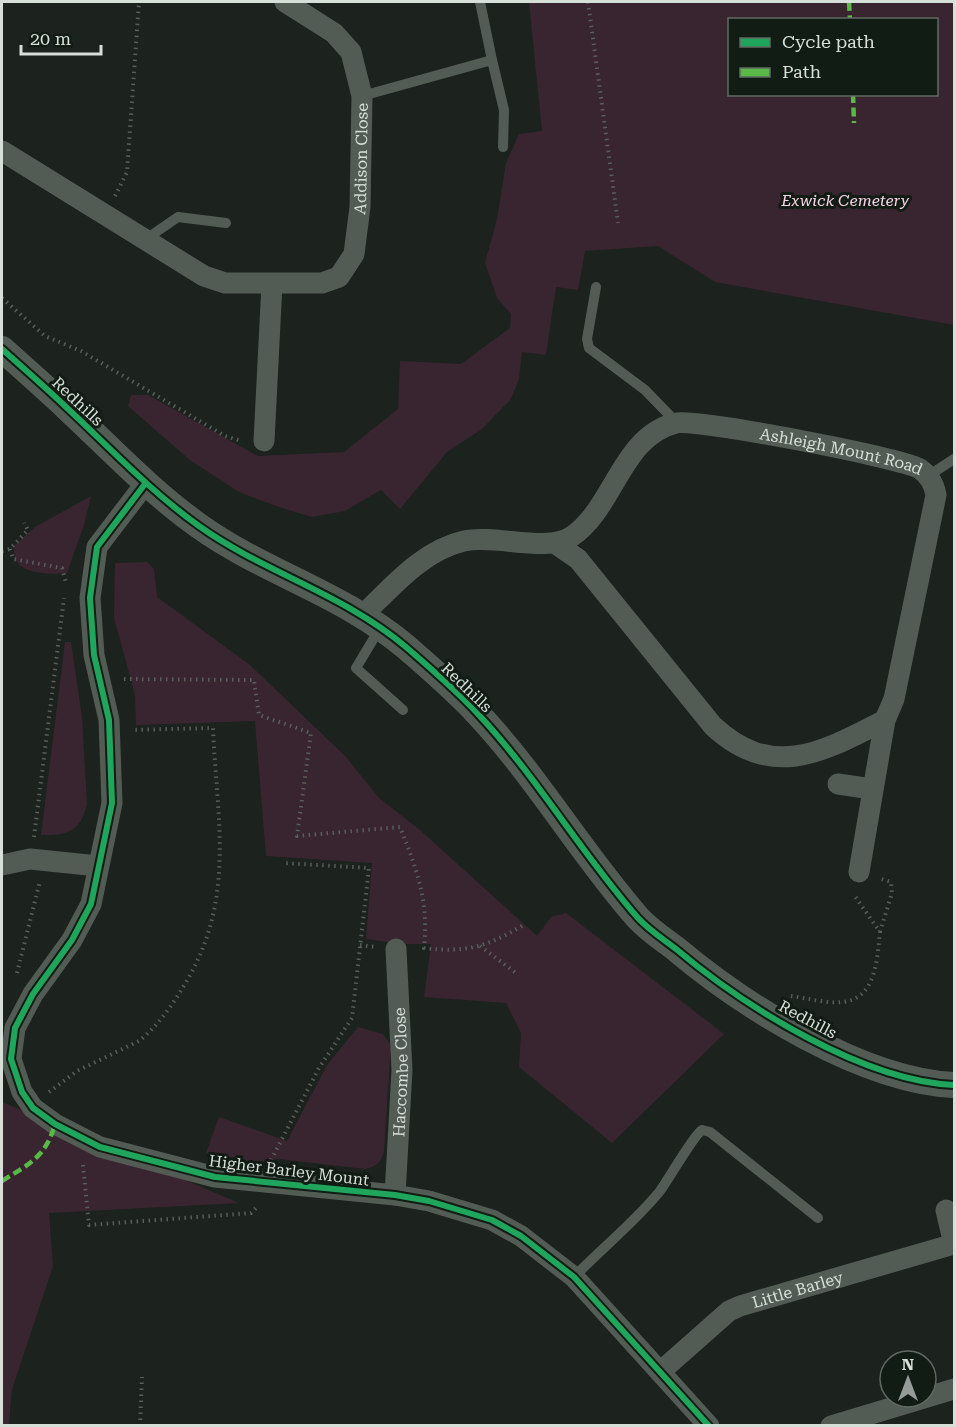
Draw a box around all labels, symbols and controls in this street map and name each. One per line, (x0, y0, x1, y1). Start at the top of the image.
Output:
scale bar (21, 18, 100, 56)
legend (728, 18, 938, 96)
text: 20 m (30, 28, 71, 49)
text: Cycle path (782, 31, 875, 52)
text: Path (782, 61, 821, 82)
street label: Addison Close (350, 103, 372, 215)
park label: Exwick Cemetery (780, 191, 910, 210)
street label: Redhills (48, 373, 107, 430)
street label: Ashleigh Mount Road (758, 424, 926, 479)
street label: Redhills (437, 659, 496, 716)
street label: Redhills (776, 996, 840, 1043)
street label: Haccombe Close (389, 1007, 412, 1137)
street label: Higher Barley Mount (208, 1151, 370, 1190)
street label: Little Barley (750, 1267, 846, 1312)
north arrow (878, 1349, 938, 1409)
text: N (902, 1355, 914, 1374)

